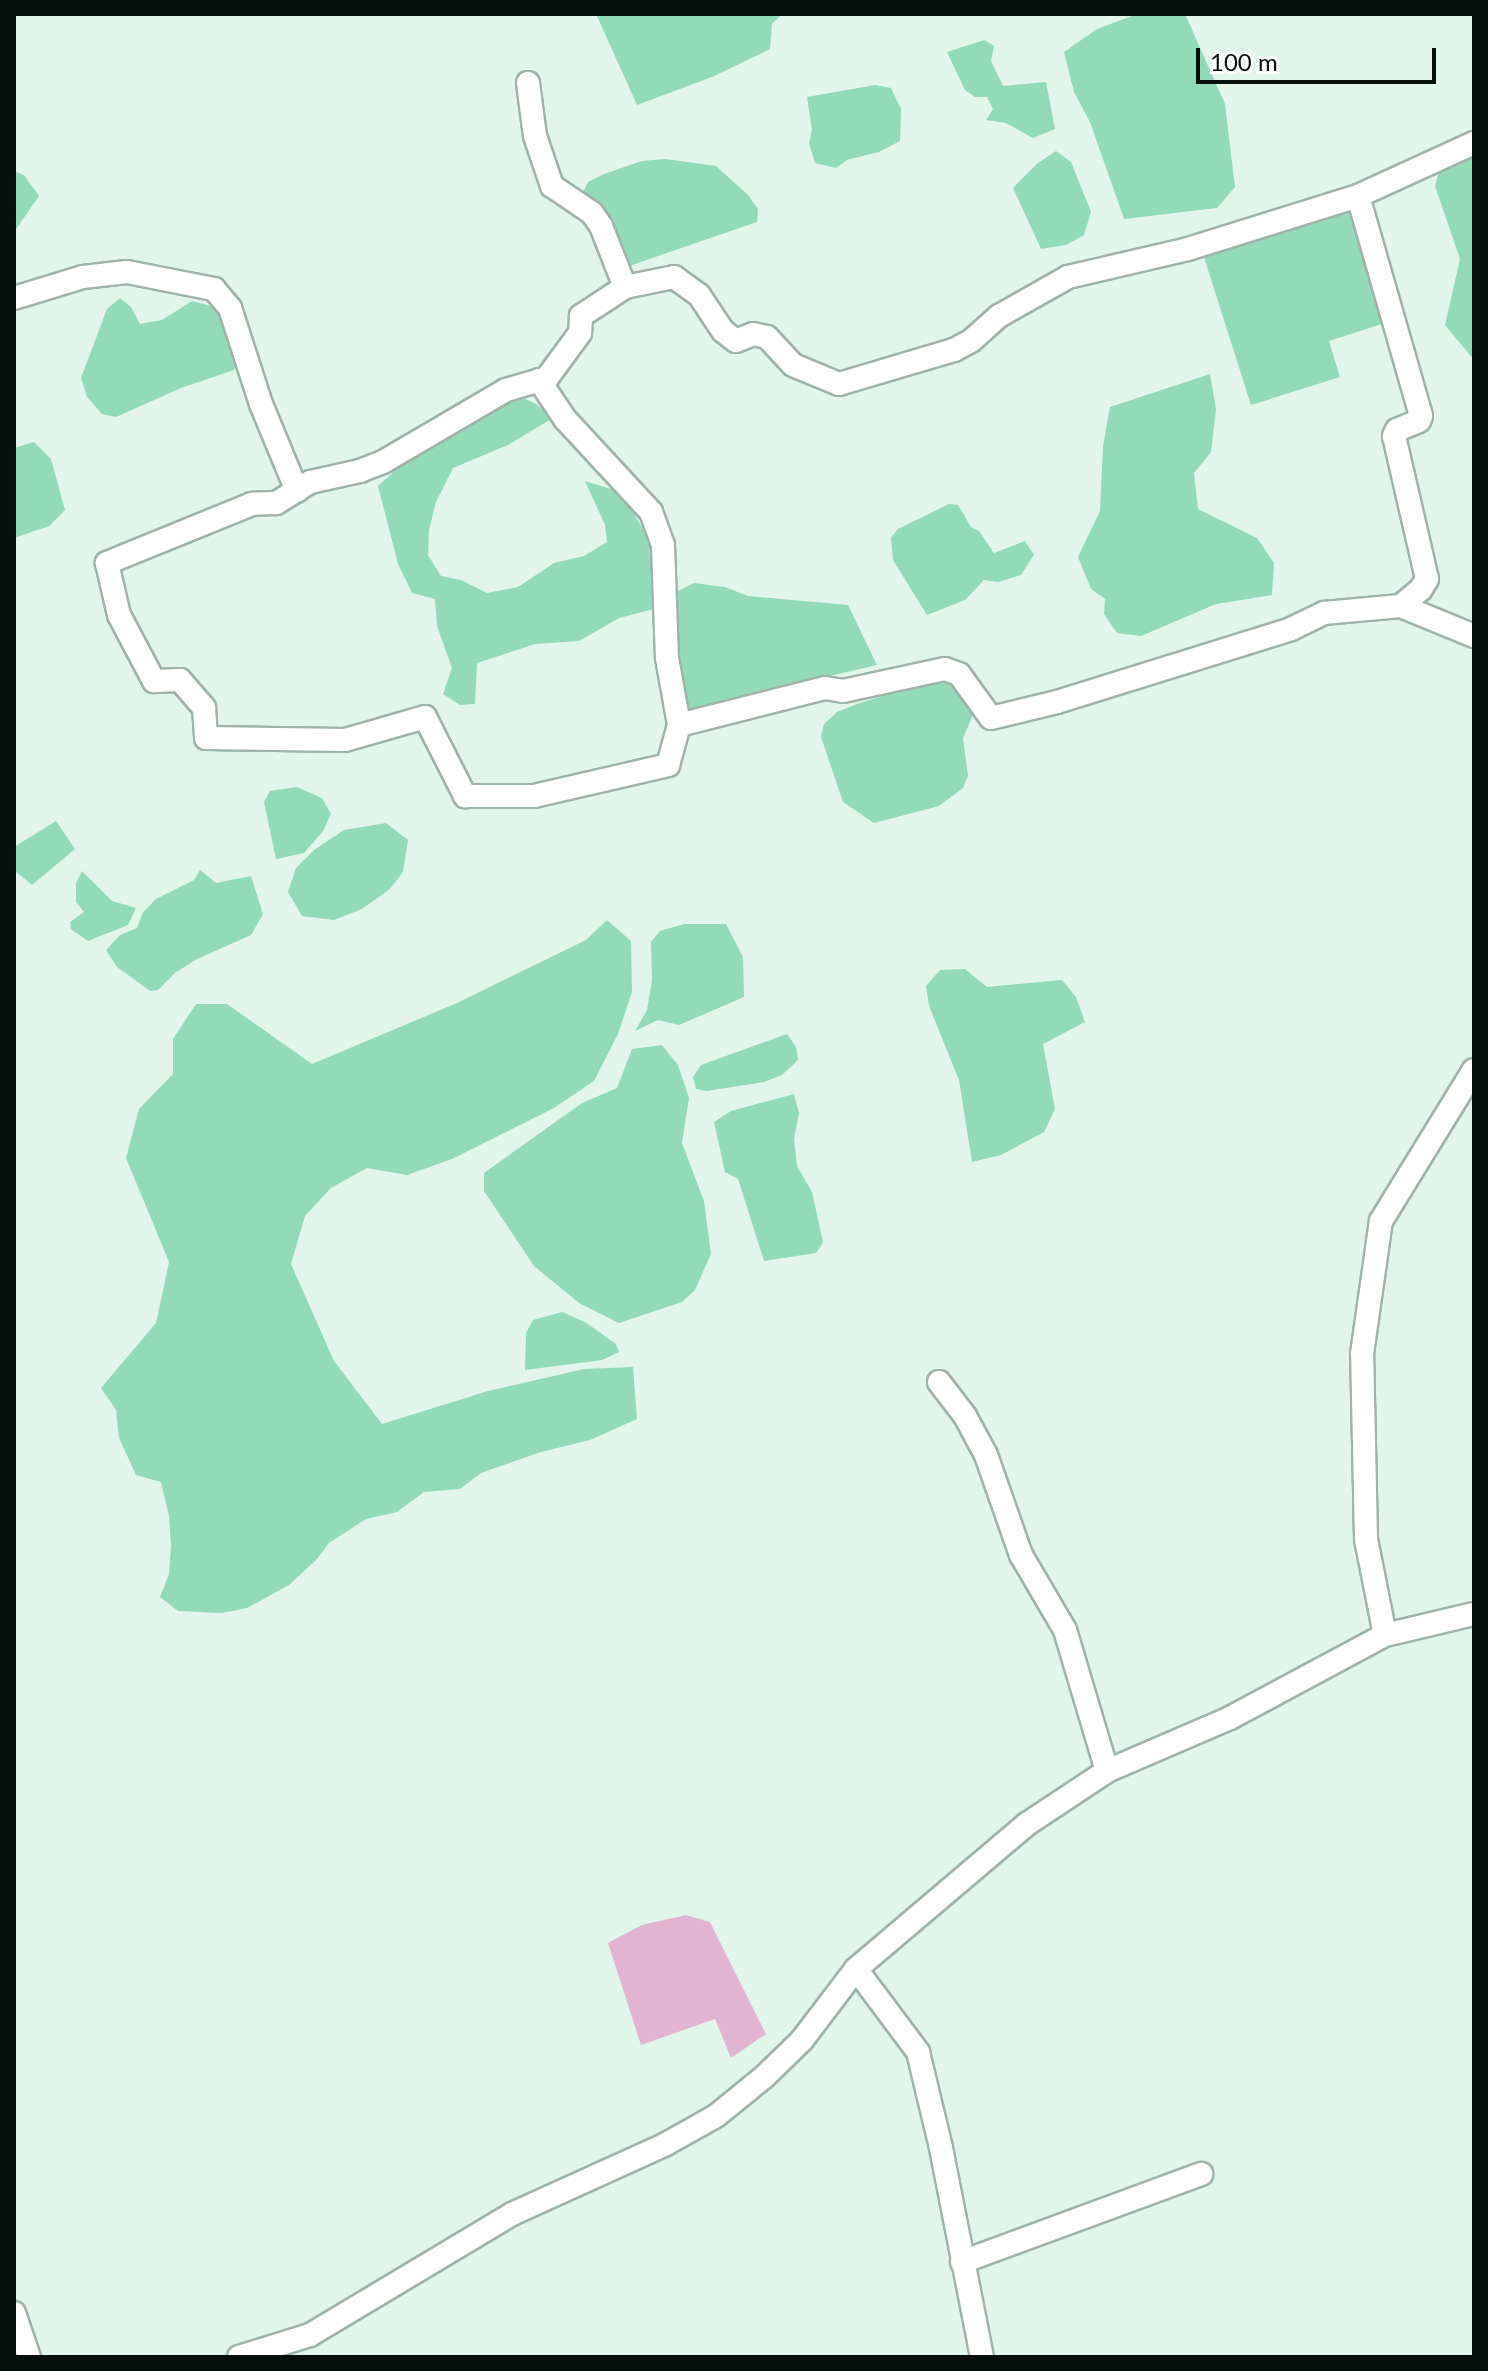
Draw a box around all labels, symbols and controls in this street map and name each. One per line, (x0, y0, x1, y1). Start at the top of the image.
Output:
scale bar (1200, 32, 1440, 82)
text: 100 m (1210, 47, 1278, 76)

